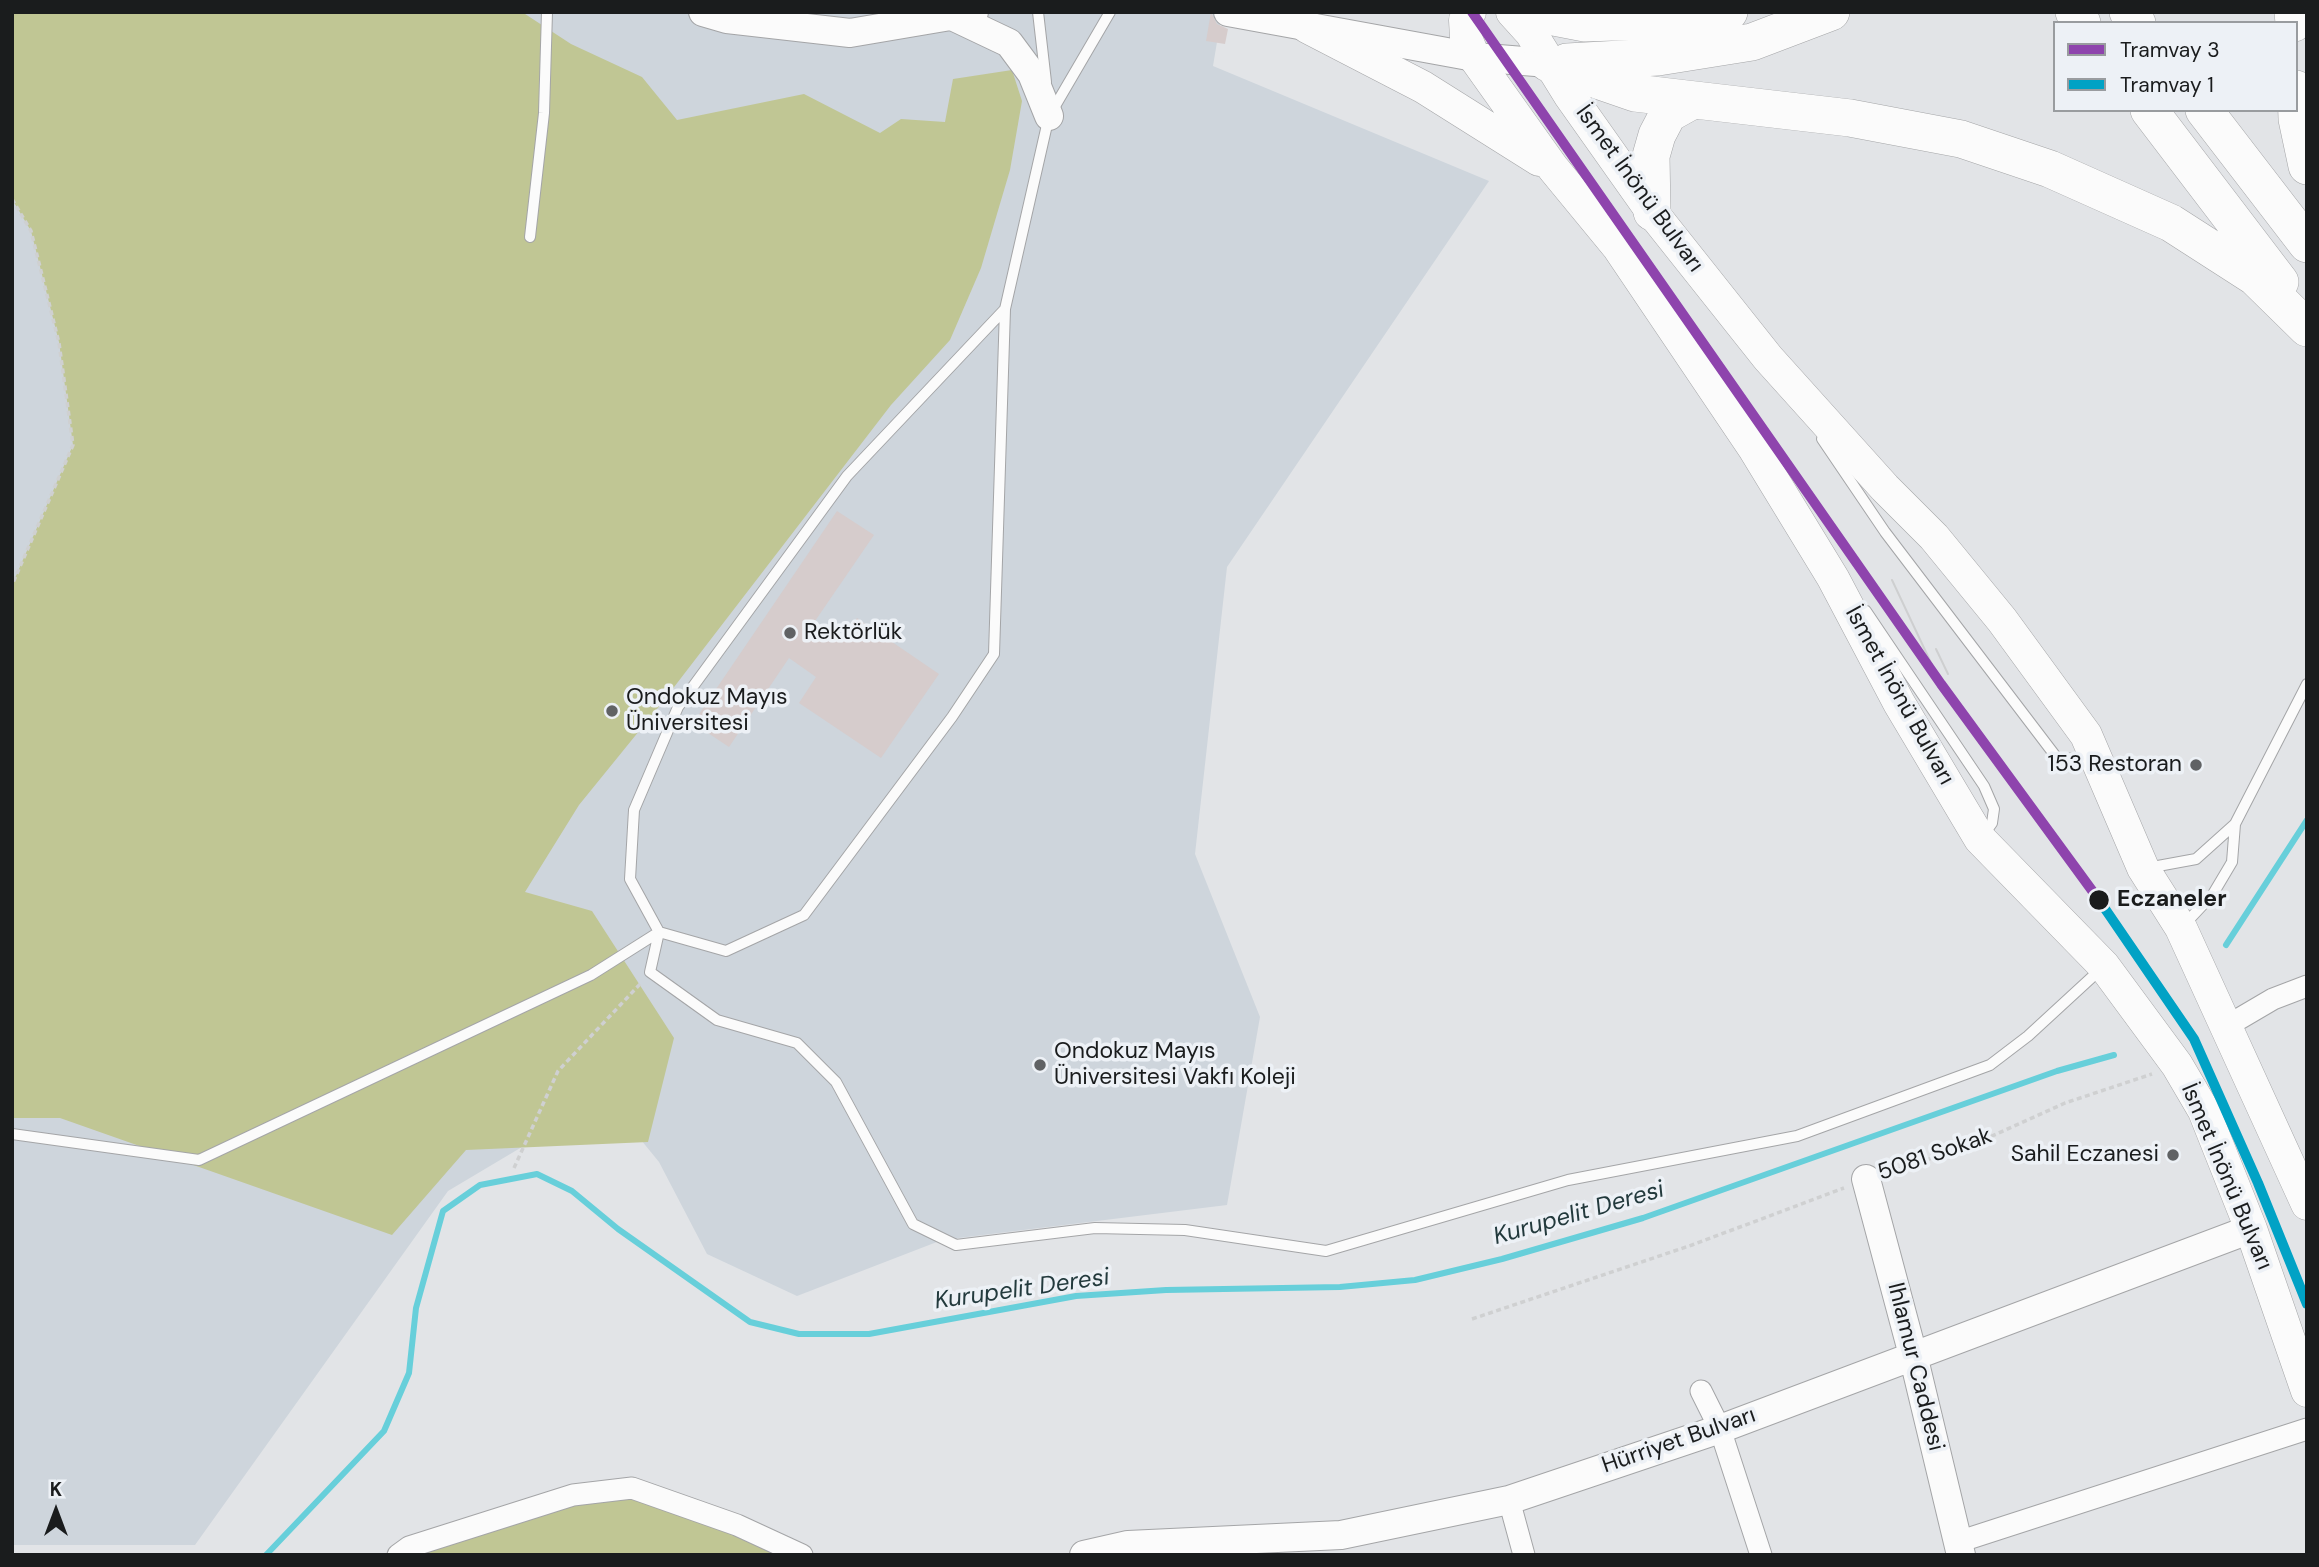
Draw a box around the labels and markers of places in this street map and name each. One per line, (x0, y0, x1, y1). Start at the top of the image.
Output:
place label: Rektörlük (804, 619, 902, 647)
marker: Rektörlük (782, 625, 798, 641)
place label: Ondokuz Mayıs Üniversitesi (626, 684, 787, 738)
marker: Ondokuz Mayıs Üniversitesi (604, 703, 620, 719)
place label: 153 Restoran (2047, 751, 2182, 779)
marker: 153 Restoran (2188, 757, 2204, 773)
place label: Eczaneler (2117, 886, 2227, 914)
marker: Eczaneler (2087, 888, 2111, 912)
place label: Ondokuz Mayıs Üniversitesi Vakfı Koleji (1054, 1038, 1296, 1092)
marker: Ondokuz Mayıs Üniversitesi Vakfı Koleji (1032, 1057, 1048, 1073)
place label: Sahil Eczanesi (2011, 1141, 2159, 1169)
marker: Sahil Eczanesi (2165, 1147, 2181, 1163)

